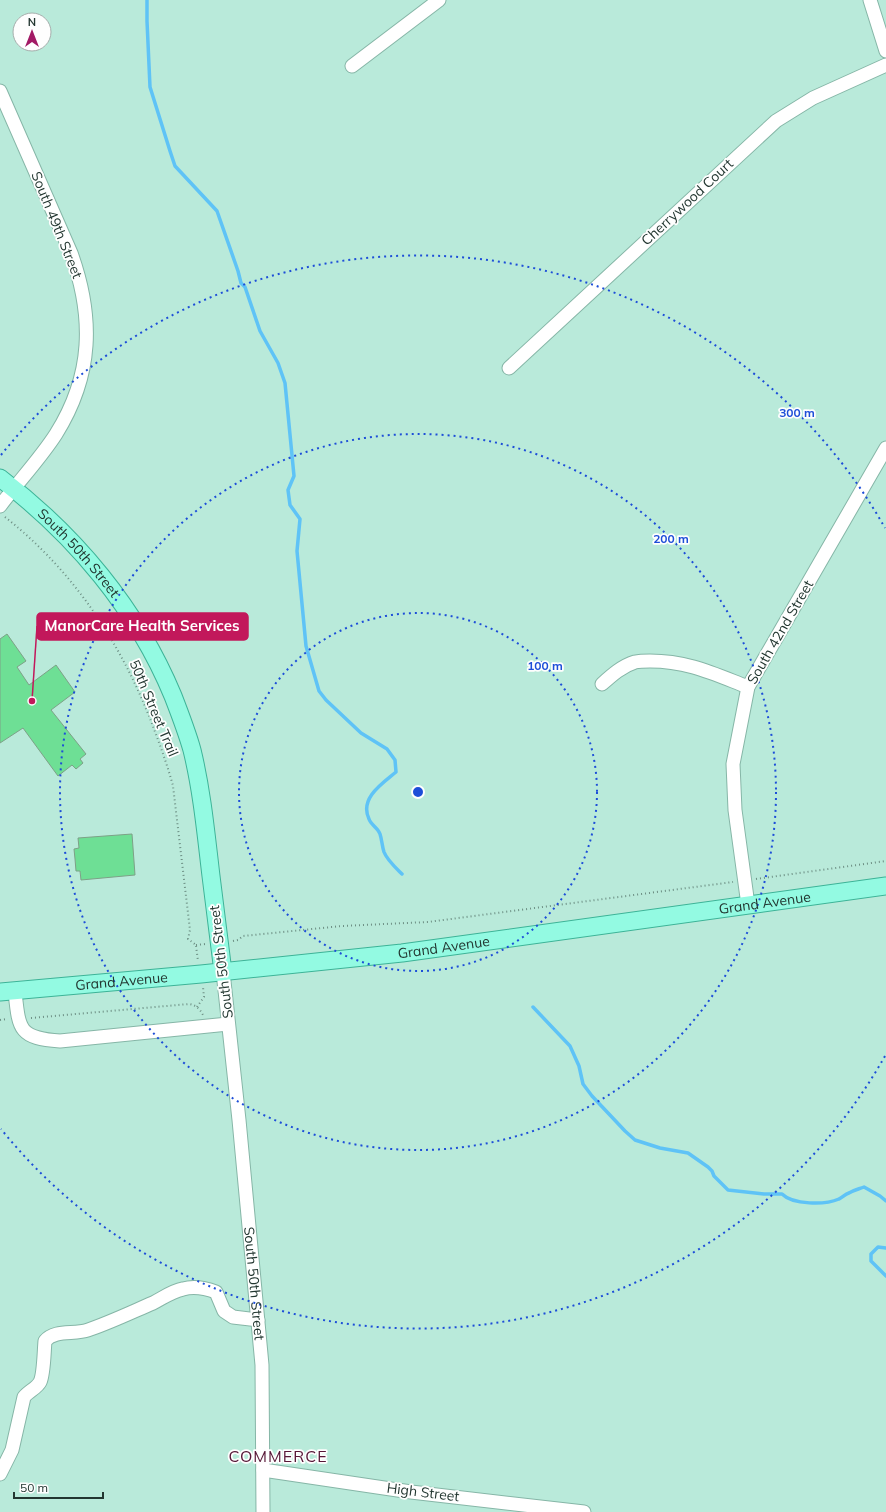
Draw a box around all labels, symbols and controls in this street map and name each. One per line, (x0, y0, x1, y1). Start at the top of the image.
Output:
north arrow (12, 12, 52, 52)
text: N (28, 15, 36, 29)
street label: Cherrywood Court (637, 155, 737, 249)
street label: South 49th Street (27, 169, 87, 281)
text: 300 m (779, 405, 815, 420)
street label: South 50th Street (34, 505, 124, 601)
text: 200 m (653, 531, 689, 546)
street label: South 42nd Street (743, 577, 817, 687)
callout: ManorCare Health Services (37, 613, 248, 640)
text: ManorCare Health Services (45, 616, 239, 635)
street label: 50th Street Trail (126, 657, 182, 759)
text: 100 m (527, 658, 563, 673)
centre of rings (411, 785, 425, 799)
street label: Grand Avenue (717, 888, 812, 918)
street label: South 50th Street (205, 904, 237, 1020)
street label: Grand Avenue (397, 932, 491, 963)
street label: Grand Avenue (75, 968, 169, 994)
street label: South 50th Street (240, 1226, 269, 1341)
district label: COMMERCE (228, 1446, 328, 1466)
scale bar (14, 1474, 103, 1500)
street label: High Street (386, 1479, 460, 1505)
text: 50 m (20, 1480, 48, 1495)

